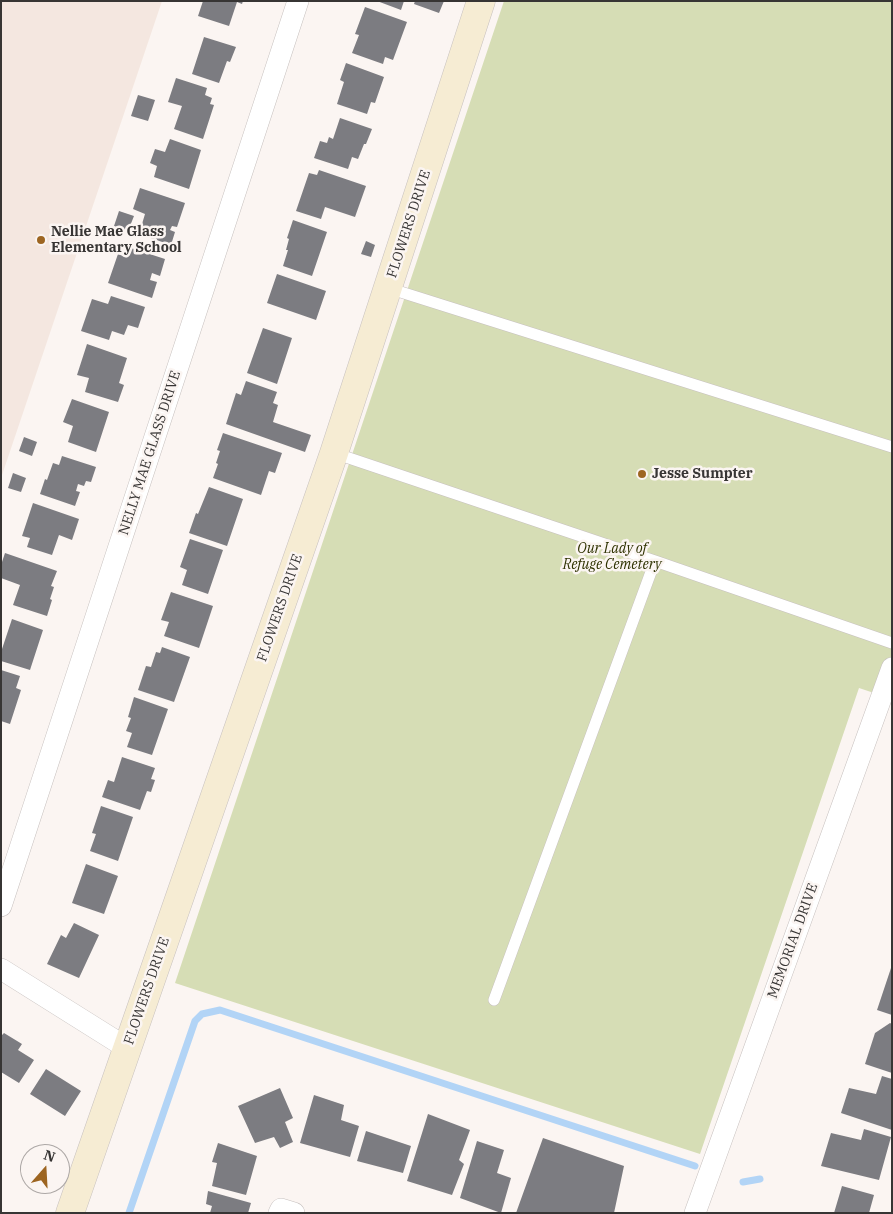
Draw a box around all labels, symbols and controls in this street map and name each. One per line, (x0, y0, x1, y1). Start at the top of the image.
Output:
street label: FLOWERS DRIVE (384, 168, 434, 280)
place label: Nellie Mae Glass Elementary School (51, 224, 182, 256)
marker: Nellie Mae Glass Elementary School (35, 234, 47, 246)
street label: NELLY MAE GLASS DRIVE (115, 369, 185, 537)
place label: Jesse Sumpter (652, 466, 753, 482)
marker: Jesse Sumpter (636, 468, 648, 480)
park label: Our Lady of Refuge Cemetery (563, 541, 661, 574)
street label: FLOWERS DRIVE (254, 552, 306, 664)
street label: MEMORIAL DRIVE (764, 881, 822, 1001)
street label: FLOWERS DRIVE (121, 935, 173, 1047)
north arrow (20, 1144, 70, 1194)
text: N (41, 1145, 58, 1166)

